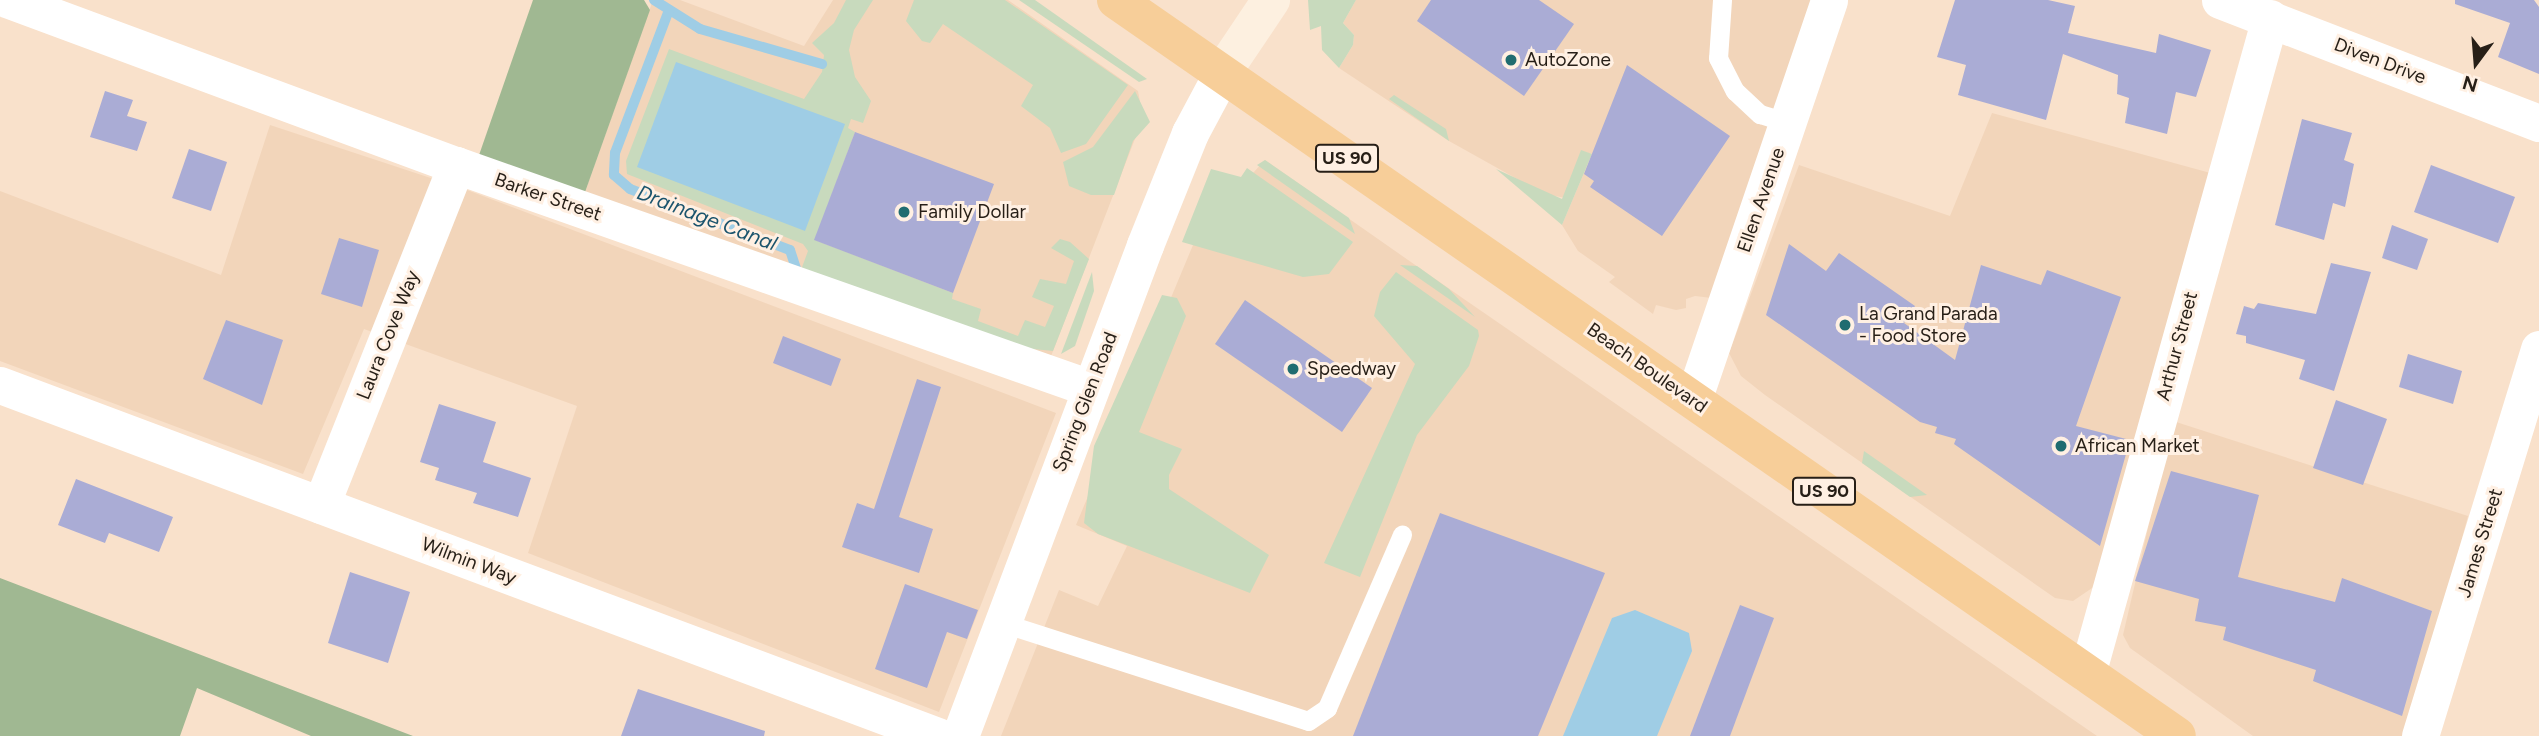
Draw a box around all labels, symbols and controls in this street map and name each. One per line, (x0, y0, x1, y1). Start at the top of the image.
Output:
north arrow (2441, 28, 2511, 98)
street label: Diven Drive (2331, 33, 2429, 89)
place label: AutoZone (1525, 49, 1611, 71)
marker: AutoZone (1503, 52, 1519, 68)
text: N (2460, 71, 2480, 97)
road number: US 90 (1314, 144, 1380, 173)
street label: Ellen Avenue (1732, 145, 1790, 255)
street label: Barker Street (492, 168, 604, 226)
water label: Drainage Canal (633, 180, 781, 256)
place label: Family Dollar (918, 201, 1026, 223)
marker: Family Dollar (896, 204, 912, 220)
street label: Laura Cove Way (352, 267, 424, 403)
street label: Arthur Street (2151, 289, 2203, 403)
place label: La Grand Parada - Food Store (1859, 303, 1998, 347)
marker: La Grand Parada - Food Store (1837, 317, 1853, 333)
street label: Beach Boulevard (1582, 318, 1712, 418)
street label: Spring Glen Road (1048, 329, 1122, 475)
place label: Speedway (1307, 358, 1396, 380)
marker: Speedway (1285, 361, 1301, 377)
place label: African Market (2075, 435, 2200, 457)
marker: African Market (2053, 438, 2069, 454)
road number: US 90 (1791, 476, 1857, 505)
street label: James Street (2453, 486, 2507, 600)
street label: Wilmin Way (418, 532, 520, 590)

